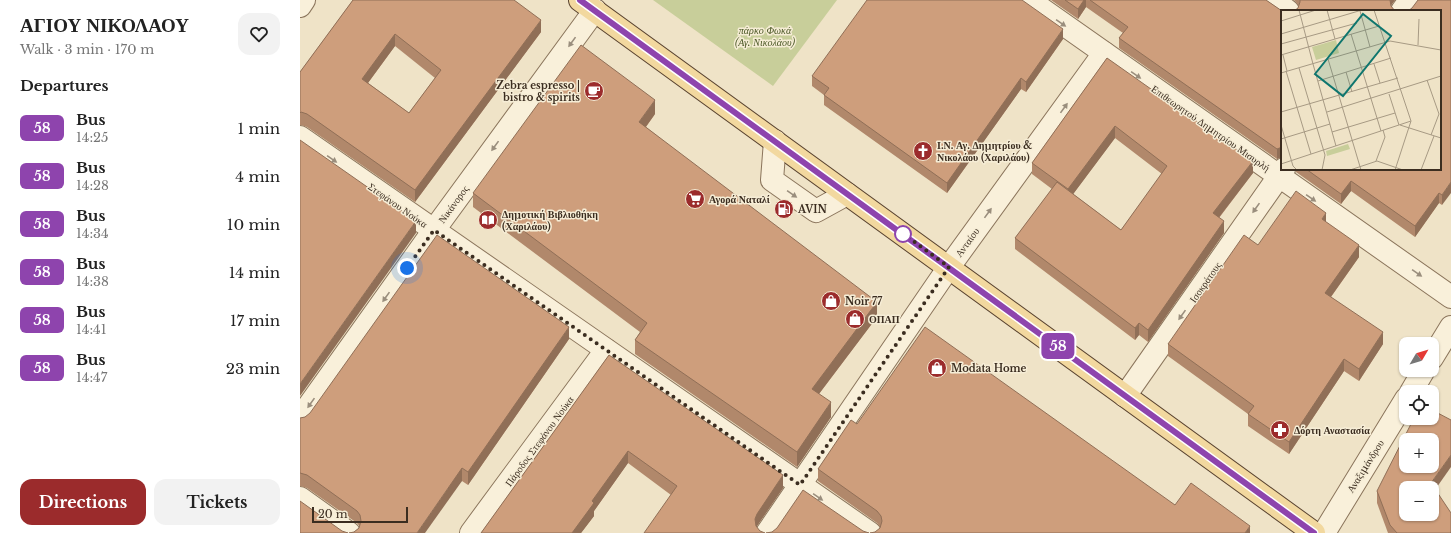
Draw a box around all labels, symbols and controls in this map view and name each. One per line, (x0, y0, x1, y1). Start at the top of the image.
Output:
inset map (1281, 10, 1441, 170)
button: heart (238, 13, 280, 55)
text: ΑΓΙΟΥ ΝΙΚΟΛΑΟΥ (20, 14, 189, 37)
one-way arrow (1056, 18, 1066, 26)
park label: πάρκο Φωκά (Αγ. Νικολάου) (735, 24, 796, 49)
one-way arrow (568, 36, 576, 47)
text: Walk · 3 min · 170 m (20, 41, 154, 58)
one-way arrow (1131, 71, 1141, 79)
text: Departures (20, 76, 109, 95)
place label: Zebra espresso | bistro & spirits (496, 79, 580, 104)
cafe icon: Zebra espresso | bistro & spirits (583, 80, 605, 102)
street label: Επιθεωρητού Δημητρίου Μισυρλή (1149, 82, 1273, 174)
one-way arrow (1060, 102, 1068, 113)
text: Bus (76, 110, 106, 129)
text: 58 (33, 119, 51, 137)
text: 1 min (237, 119, 280, 138)
text: 14:25 (76, 129, 109, 146)
place label: Ι.Ν. Αγ. Δημητρίου & Νικολάου (Χαριλάου) (937, 139, 1032, 164)
church icon: Ι.Ν. Αγ. Δημητρίου & Νικολάου (Χαριλάου) (912, 140, 934, 162)
one-way arrow (491, 141, 499, 152)
one-way arrow (327, 155, 337, 163)
text: Bus (76, 158, 106, 177)
text: 58 (33, 167, 51, 185)
text: 4 min (235, 167, 280, 186)
text: 14:28 (76, 177, 109, 194)
street label: Στεφάνου Νούκα (365, 180, 431, 231)
street label: Νικάνορος (435, 183, 471, 226)
supermarket icon: Αγορά Ναταλί (684, 188, 706, 210)
one-way arrow (786, 190, 797, 199)
place label: Αγορά Ναταλί (709, 193, 770, 206)
one-way arrow (1305, 194, 1316, 202)
fuel station icon: AVIN (773, 198, 795, 220)
place label: AVIN (797, 203, 828, 216)
one-way arrow (1252, 203, 1260, 213)
text: Bus (76, 206, 106, 225)
place label: Δημοτική Βιβλιοθήκη (Χαριλάου) (502, 208, 598, 233)
one-way arrow (984, 208, 992, 218)
library icon: Δημοτική Βιβλιοθήκη (Χαριλάου) (477, 209, 499, 231)
text: 58 (33, 215, 51, 233)
text: 10 min (227, 215, 280, 234)
text: 14:34 (76, 225, 109, 242)
unlabelled marker (894, 225, 912, 243)
street label: Ανταίου (952, 225, 982, 259)
text: Bus (76, 254, 106, 273)
your location (397, 258, 417, 278)
street label: Ισοκράτους (1187, 259, 1224, 305)
text: 58 (33, 263, 51, 281)
text: 14 min (229, 263, 280, 282)
one-way arrow (1412, 269, 1422, 277)
text: 14:38 (76, 273, 109, 290)
shop icon: Noir 77 (820, 290, 842, 312)
one-way arrow (382, 292, 390, 303)
place label: Noir 77 (845, 295, 883, 308)
text: Bus (76, 302, 106, 321)
shop icon: ΟΠΑΠ (844, 308, 866, 330)
one-way arrow (1178, 309, 1186, 320)
text: 58 (33, 311, 51, 329)
text: 17 min (230, 311, 280, 330)
place label: ΟΠΑΠ (869, 313, 900, 326)
text: 14:41 (76, 321, 107, 338)
line badge: 58 (1040, 333, 1076, 359)
text: 58 (1049, 337, 1067, 355)
north arrow (1399, 337, 1439, 377)
map controls (1399, 337, 1439, 521)
text: Bus (76, 350, 106, 369)
shop icon: Modata Home (926, 357, 948, 379)
text: 58 (33, 359, 51, 377)
text: 23 min (226, 359, 280, 378)
place label: Modata Home (951, 362, 1027, 375)
text: 14:47 (76, 369, 107, 386)
button: locate (1399, 385, 1439, 425)
street label: Πάροδος Στεφάνου Νούκα (502, 393, 577, 489)
one-way arrow (307, 398, 315, 409)
pharmacy icon: Δόρτη Αναστασία (1269, 419, 1291, 441)
place label: Δόρτη Αναστασία (1294, 424, 1370, 437)
button: + (1399, 433, 1439, 473)
street label: Αναξιμάνδρου (1344, 437, 1387, 495)
button: Directions (20, 479, 146, 525)
button: Tickets (154, 479, 280, 525)
button: − (1399, 481, 1439, 521)
one-way arrow (813, 493, 823, 501)
scale bar (312, 505, 408, 524)
text: 20 m (318, 507, 348, 521)

